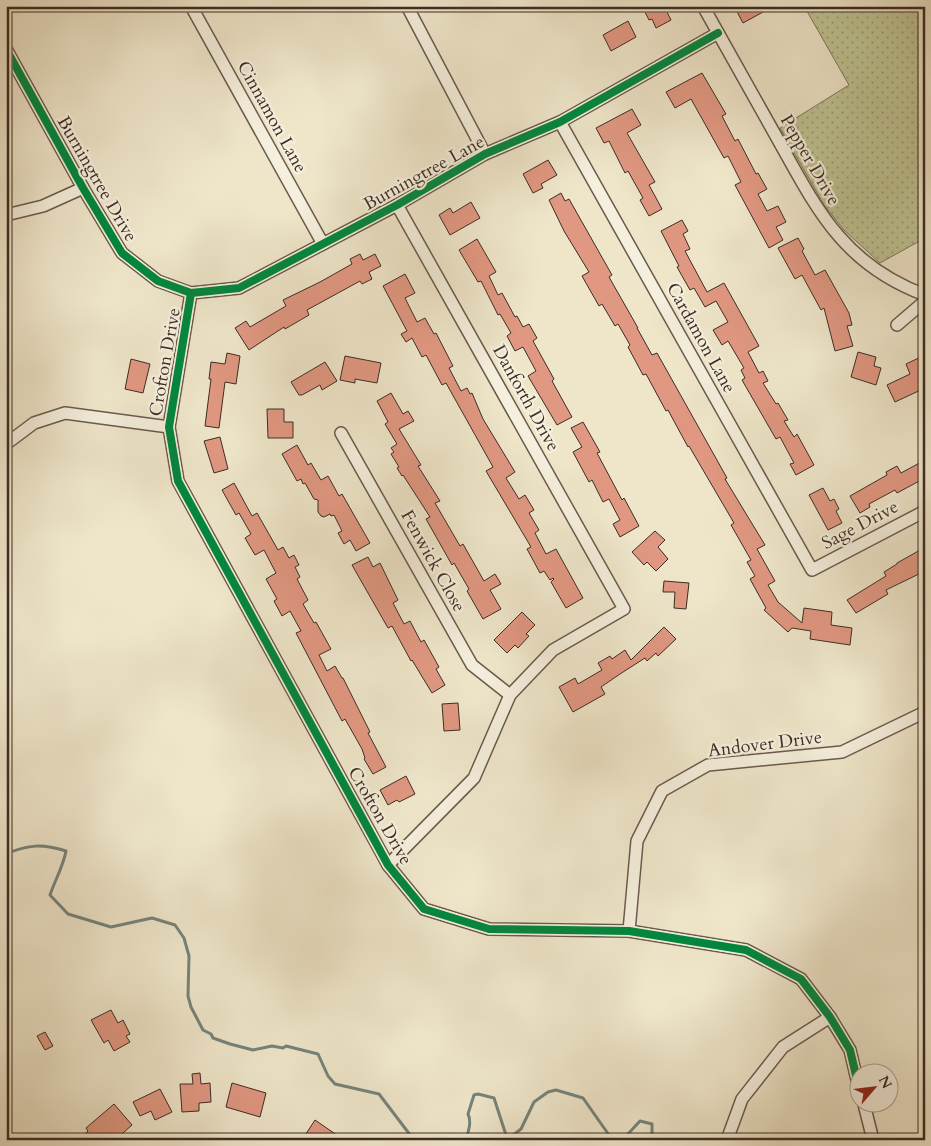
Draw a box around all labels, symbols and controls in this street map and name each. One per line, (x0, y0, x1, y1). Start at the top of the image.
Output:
street label: Cinnamon Lane (231, 57, 313, 177)
street label: Pepper Drive (774, 110, 846, 210)
street label: Burningtree Drive (51, 112, 143, 246)
street label: Burningtree Lane (359, 129, 489, 217)
street label: Cardamon Lane (660, 278, 742, 398)
street label: Crofton Drive (143, 306, 187, 418)
street label: Danforth Drive (486, 340, 566, 456)
street label: Sage Drive (817, 494, 903, 556)
street label: Fenwick Close (395, 505, 471, 617)
street label: Andover Drive (707, 725, 823, 763)
street label: Crofton Drive (342, 762, 418, 870)
north arrow (848, 1064, 898, 1114)
text: N (874, 1072, 896, 1092)

